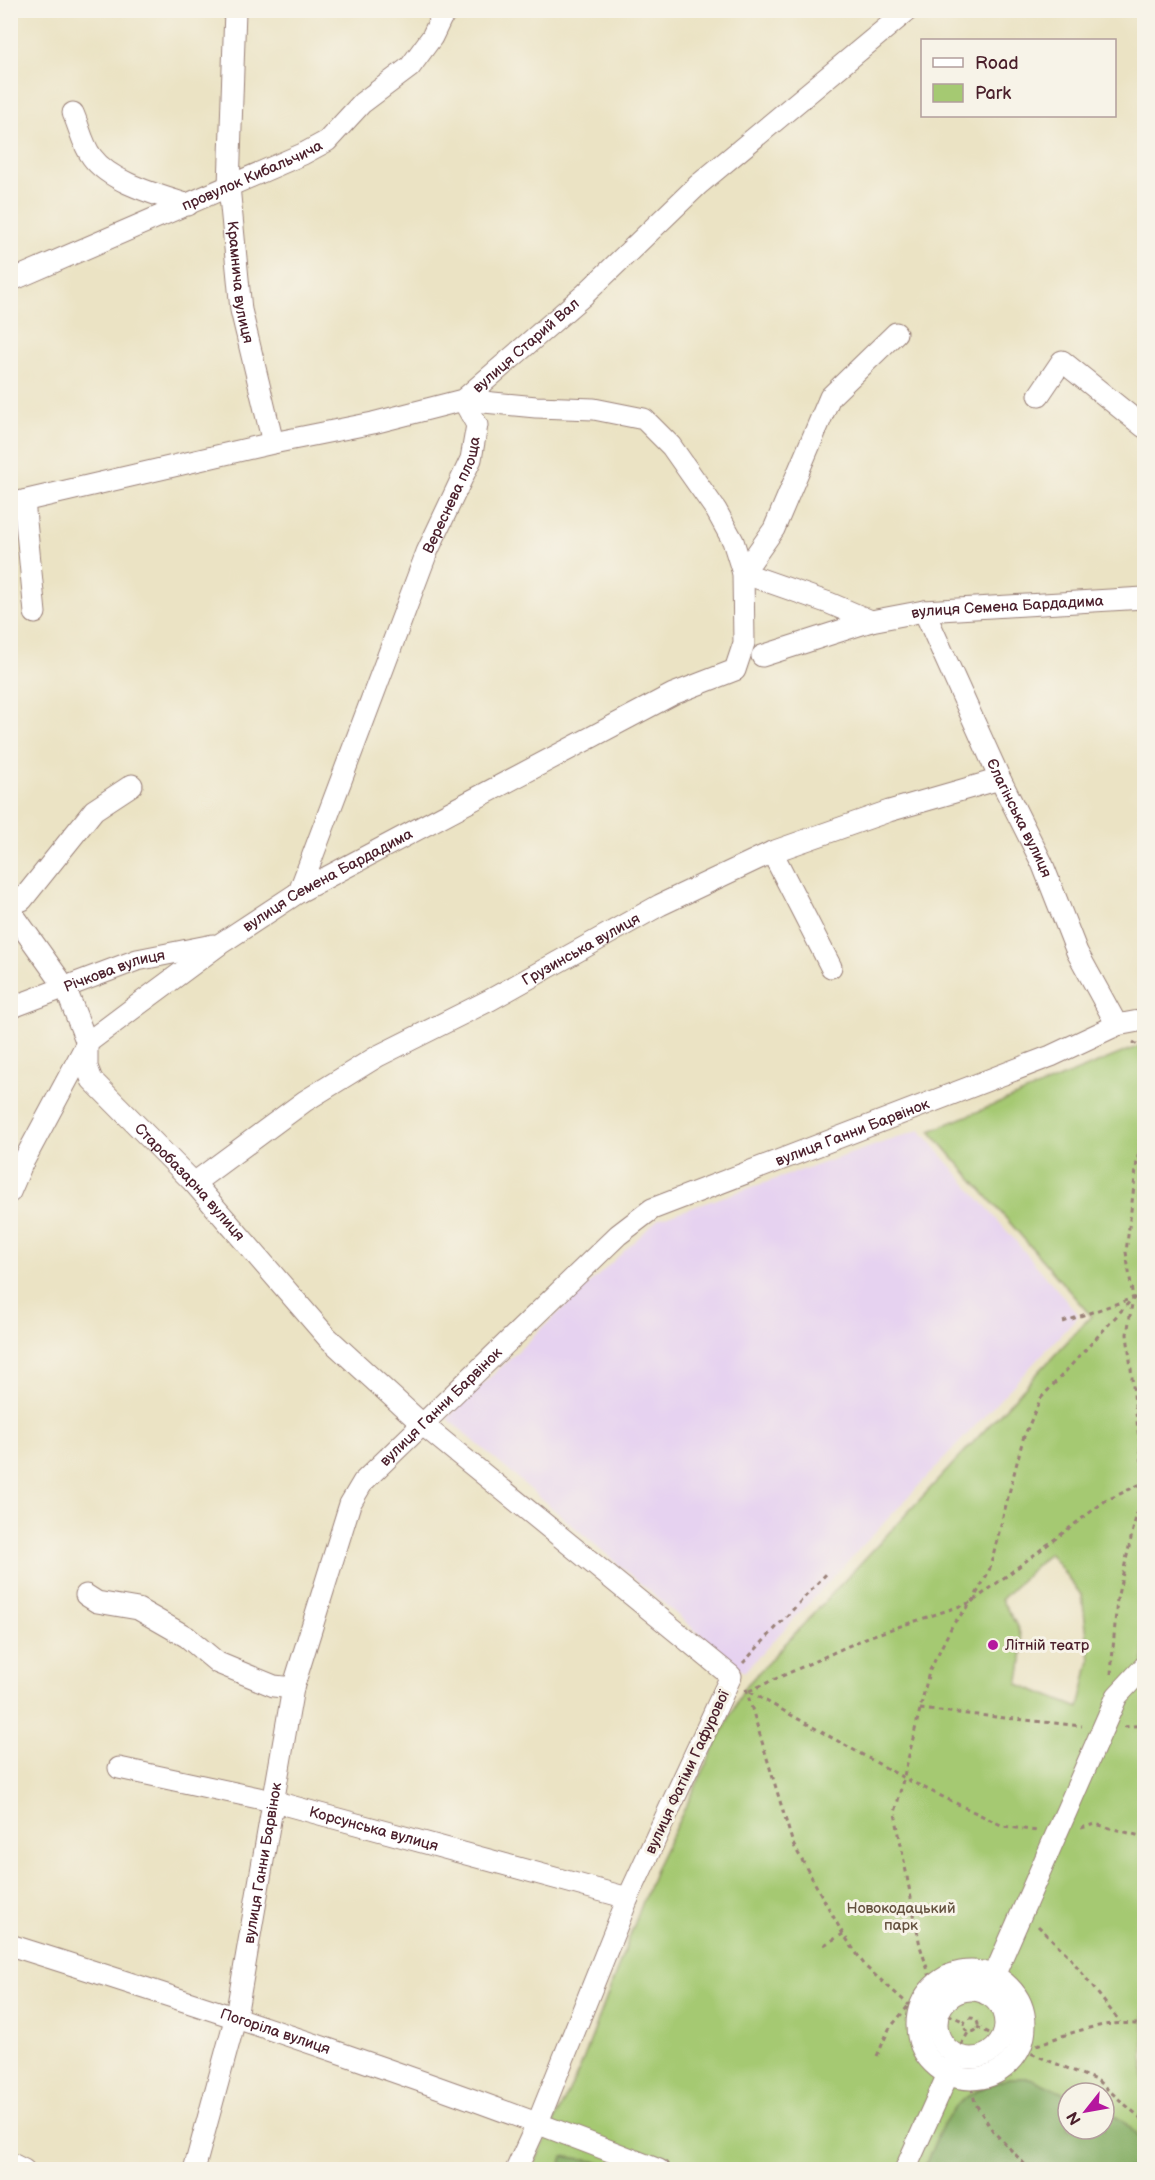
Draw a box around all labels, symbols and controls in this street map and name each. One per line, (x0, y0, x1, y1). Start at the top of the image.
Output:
legend (921, 39, 1116, 117)
text: Road (975, 53, 1019, 74)
text: Park (975, 83, 1011, 104)
street label: провулок Кибальчича (179, 136, 326, 215)
street label: Крамнича вулиця (222, 220, 258, 345)
street label: вулиця Старий Вал (469, 294, 583, 397)
street label: Вереснева площа (419, 435, 485, 557)
street label: вулиця Семена Бардадима (910, 591, 1104, 623)
street label: Єлагінська вулиця (982, 756, 1056, 880)
street label: вулиця Семена Бардадима (239, 824, 416, 936)
street label: Грузинська вулиця (519, 909, 643, 990)
street label: Річкова вулиця (61, 946, 167, 997)
street label: вулиця Ганни Барвінок (773, 1095, 932, 1171)
street label: Старобазарна вулиця (130, 1119, 249, 1245)
street label: вулиця Ганни Барвінок (376, 1343, 506, 1471)
place label: Лiтнiй театр (1004, 1636, 1090, 1655)
marker: Лiтнiй театр (986, 1638, 1000, 1652)
street label: вулиця Фатіми Гафурової (641, 1687, 734, 1857)
street label: вулиця Ганни Барвінок (240, 1781, 286, 1945)
street label: Корсунська вулиця (307, 1803, 440, 1856)
park label: Новокодацький парк (847, 1899, 955, 1935)
street label: Погоріла вулиця (218, 2004, 333, 2059)
north arrow (1056, 2081, 1116, 2141)
text: N (1063, 2108, 1086, 2128)

